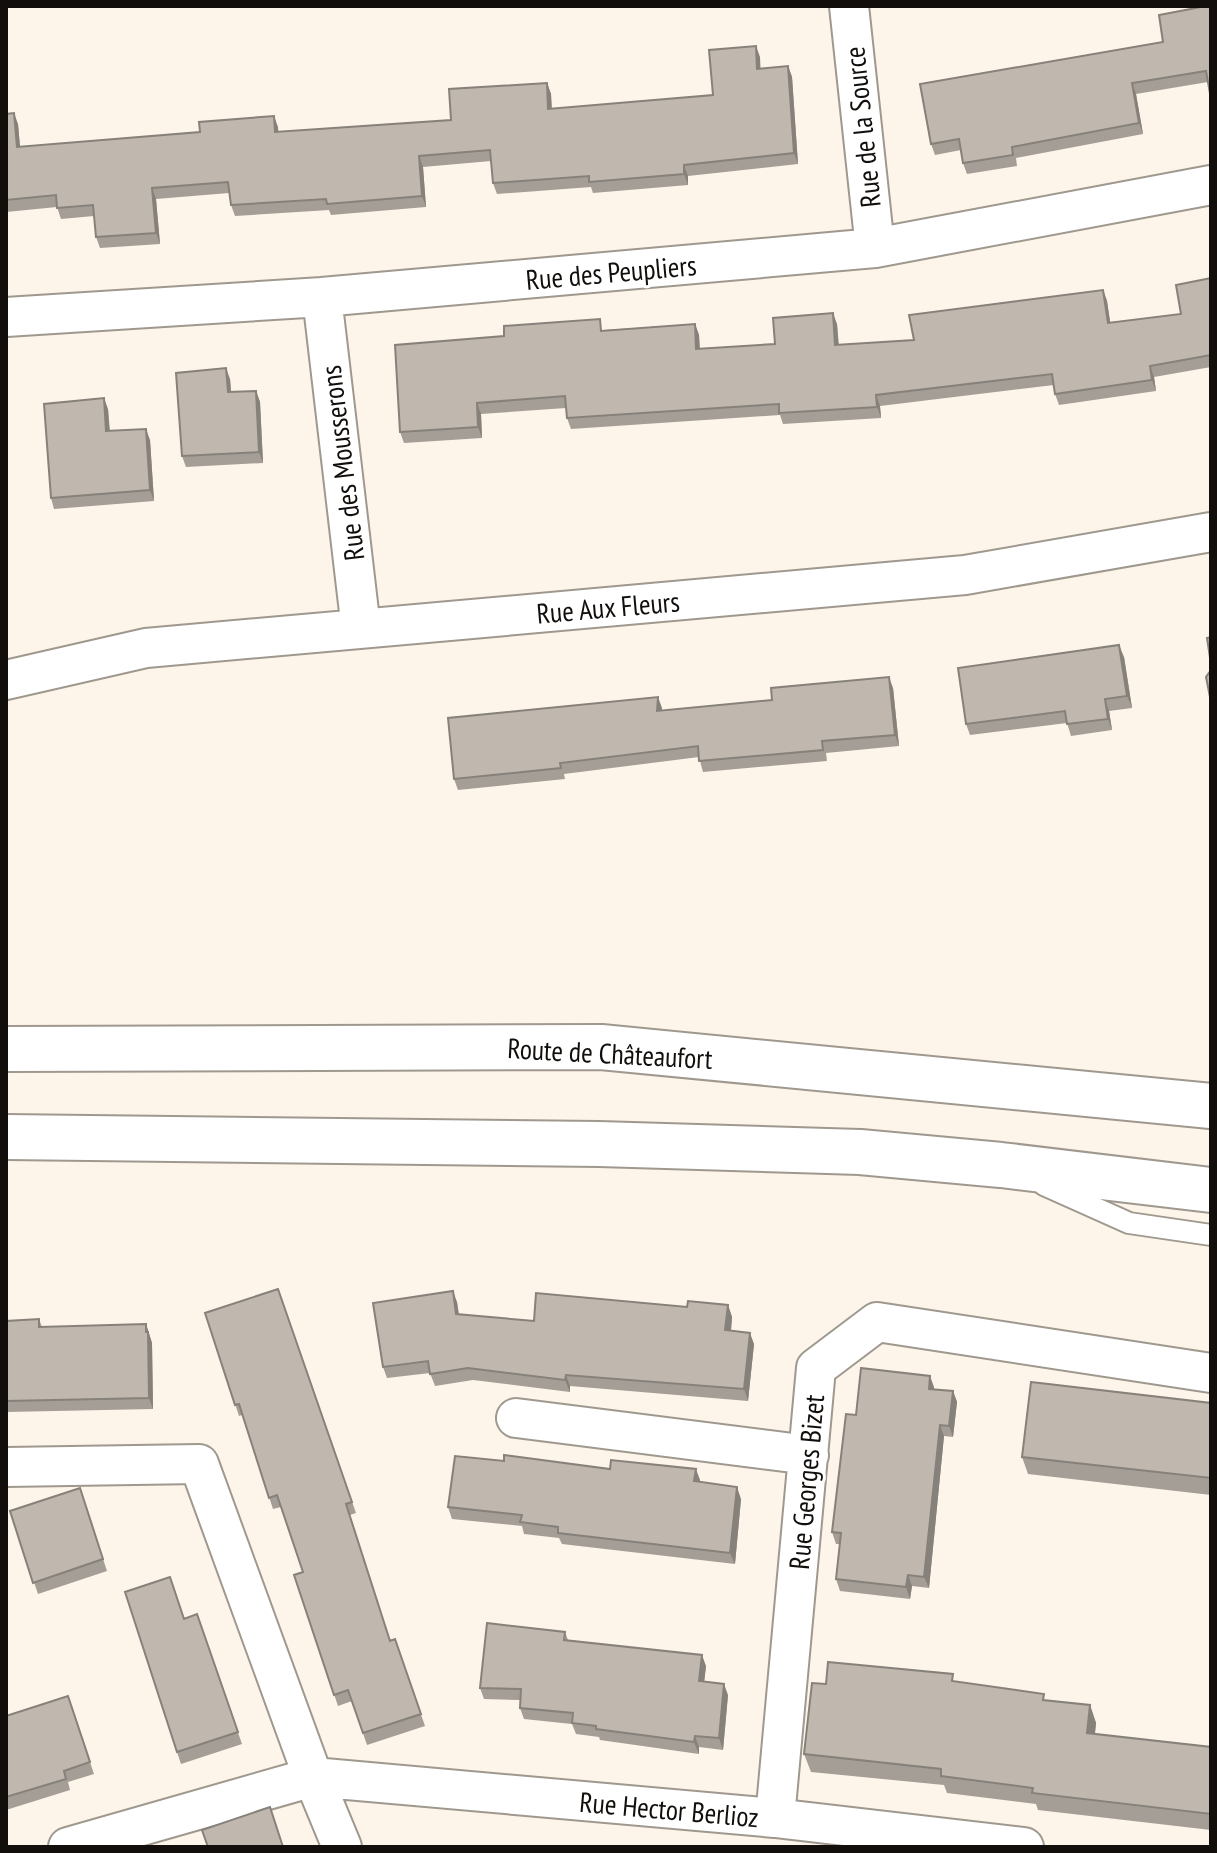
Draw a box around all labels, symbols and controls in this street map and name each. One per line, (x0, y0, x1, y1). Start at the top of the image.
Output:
street label: Rue de la Source (835, 45, 889, 209)
street label: Rue des Peupliers (524, 246, 698, 298)
street label: Rue des Mousserons (312, 363, 372, 563)
street label: Rue Aux Fleurs (535, 582, 681, 632)
street label: Route de Châteaufort (507, 1029, 714, 1077)
street label: Rue Georges Bizet (780, 1393, 832, 1571)
street label: Rue Hector Berlioz (578, 1783, 760, 1835)

